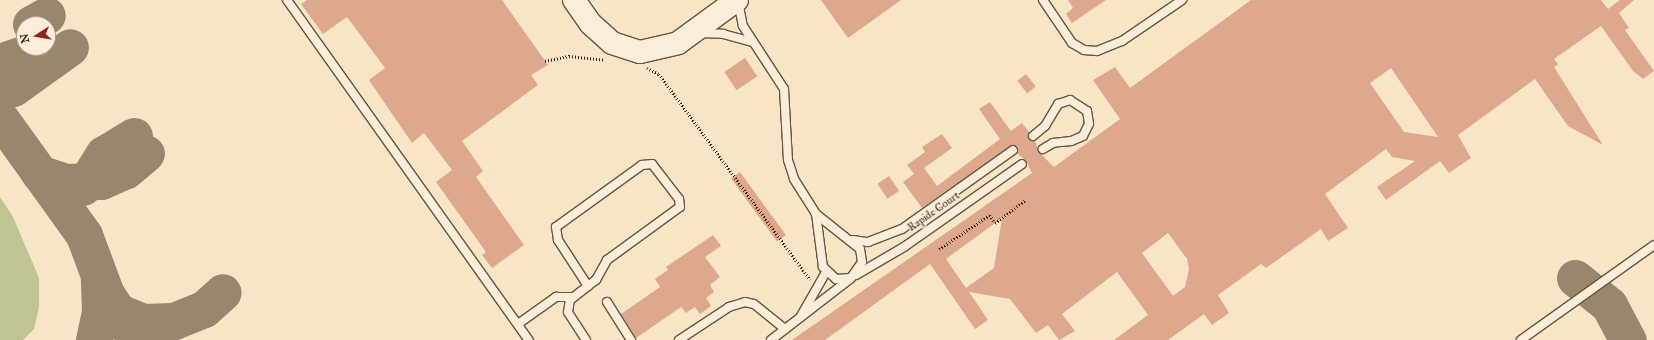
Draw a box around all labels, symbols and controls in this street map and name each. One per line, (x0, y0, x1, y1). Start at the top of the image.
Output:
north arrow (16, 16, 56, 56)
text: N (17, 32, 32, 44)
street label: Rapide Court (905, 189, 963, 235)

